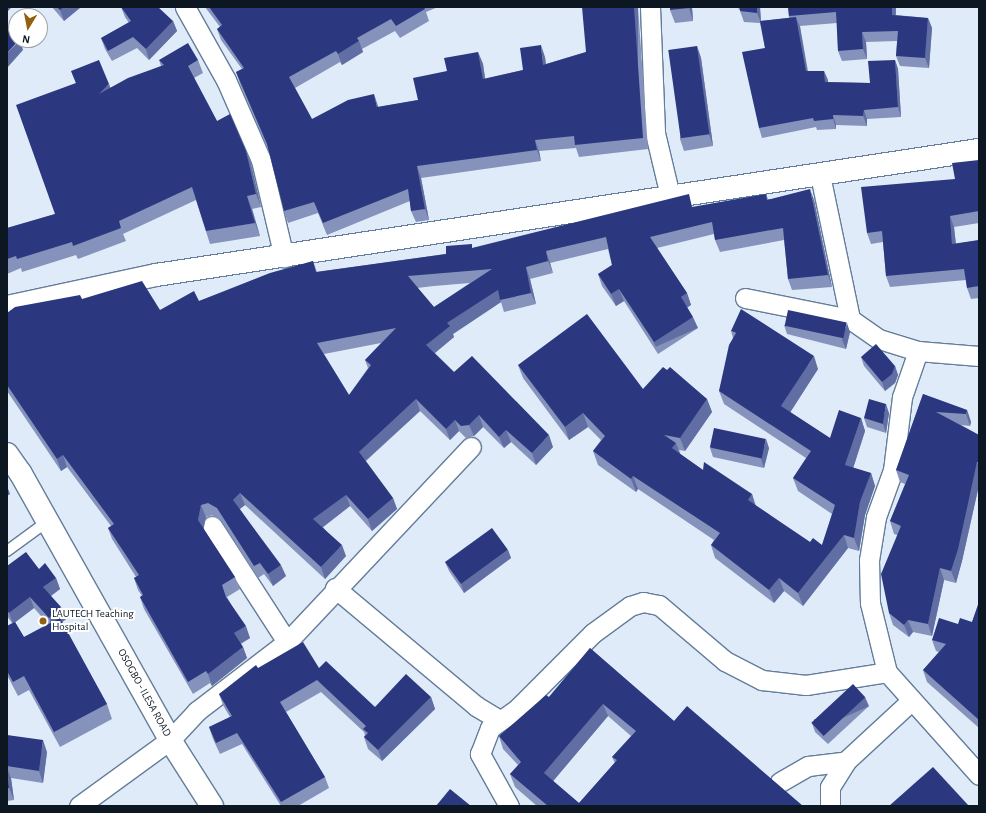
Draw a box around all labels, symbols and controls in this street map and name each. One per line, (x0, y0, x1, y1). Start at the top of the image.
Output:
north arrow (8, 8, 48, 48)
text: N (21, 33, 31, 45)
place label: LAUTECH Teaching Hospital (52, 608, 134, 634)
marker: LAUTECH Teaching Hospital (37, 615, 49, 627)
street label: OSOGBO - ILESA ROAD (114, 647, 174, 739)

